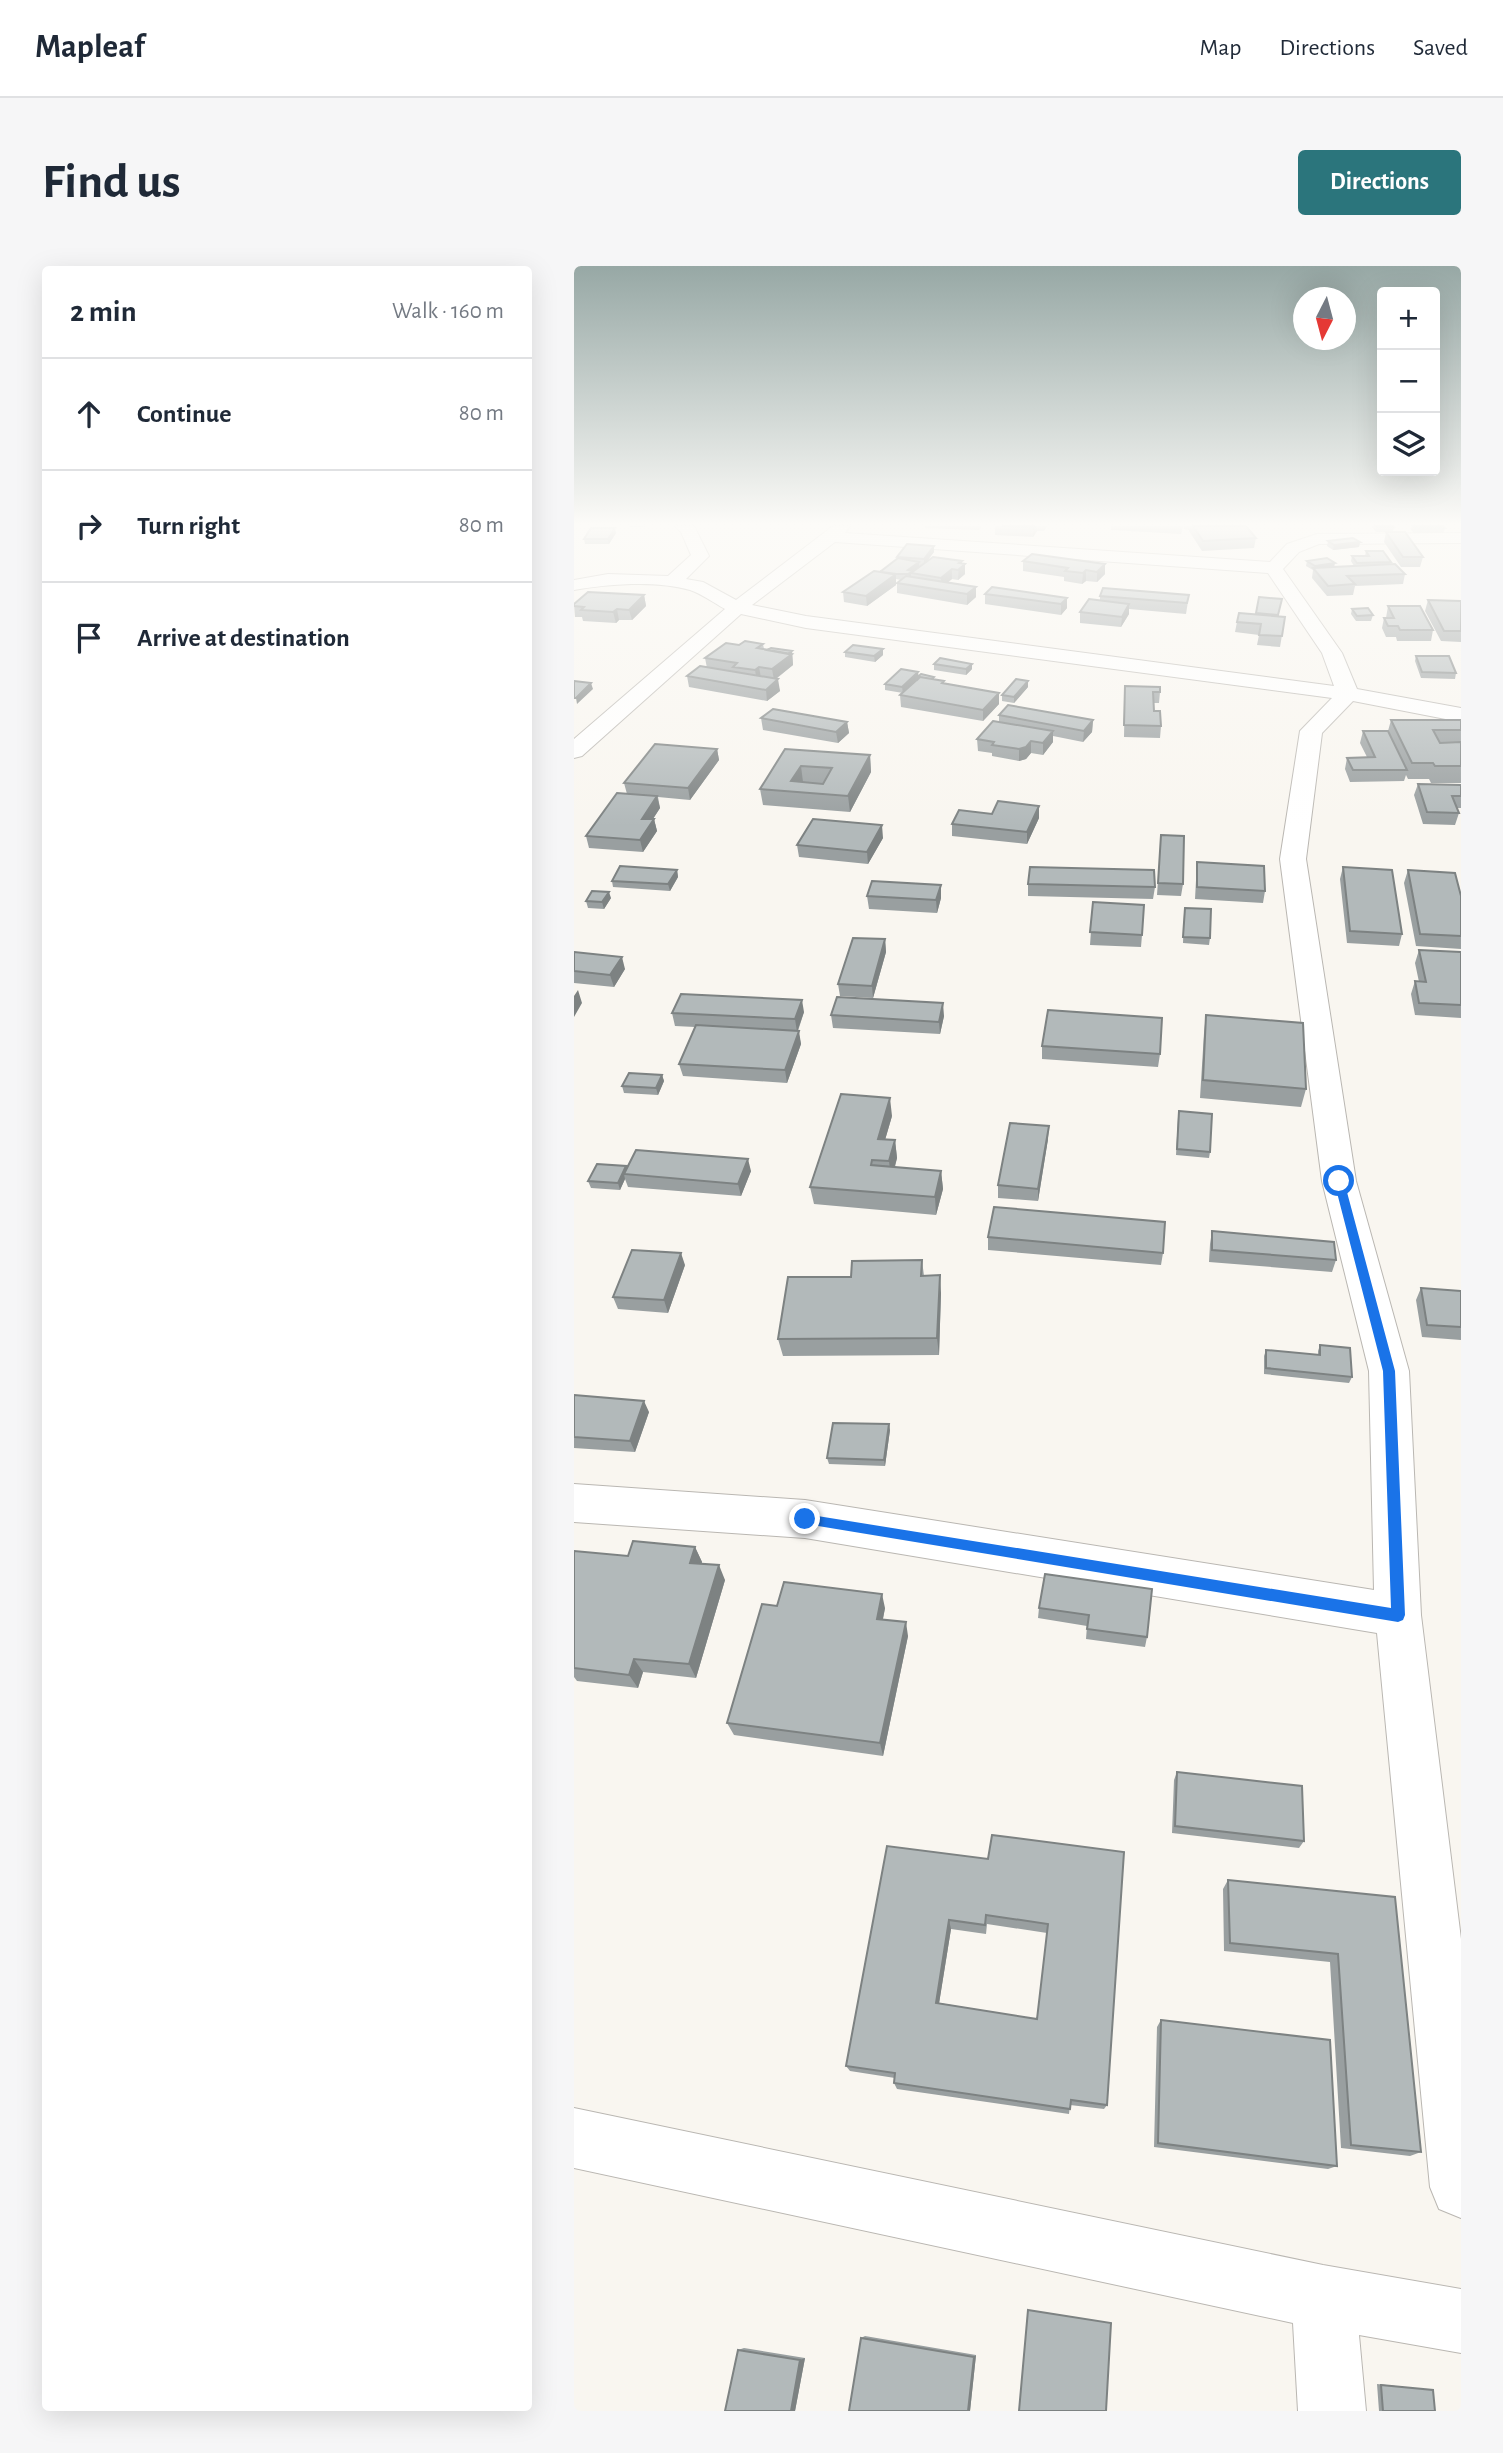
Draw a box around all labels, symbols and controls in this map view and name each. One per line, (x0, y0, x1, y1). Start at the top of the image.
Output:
text: Mapleaf (35, 31, 145, 64)
text: Map (1199, 36, 1241, 60)
text: Directions (1279, 36, 1375, 60)
text: Saved (1413, 36, 1468, 60)
button: Directions (1298, 150, 1461, 215)
text: Find us (42, 158, 181, 207)
north arrow (1293, 287, 1356, 350)
map controls (1377, 287, 1440, 476)
button: + (1377, 287, 1440, 350)
text: 2 min (70, 297, 137, 327)
text: Walk · 160 m (392, 300, 504, 323)
button: − (1377, 350, 1440, 413)
icon: ahead (70, 395, 108, 433)
text: Continue (137, 401, 232, 427)
text: 80 m (459, 402, 504, 425)
button: layers (1377, 413, 1440, 476)
icon: right (70, 507, 108, 545)
text: Turn right (137, 513, 240, 539)
text: 80 m (459, 514, 504, 537)
icon: arrive (70, 619, 108, 657)
text: Arrive at destination (137, 625, 350, 651)
route start (1323, 1165, 1354, 1196)
route end (789, 1503, 820, 1534)

